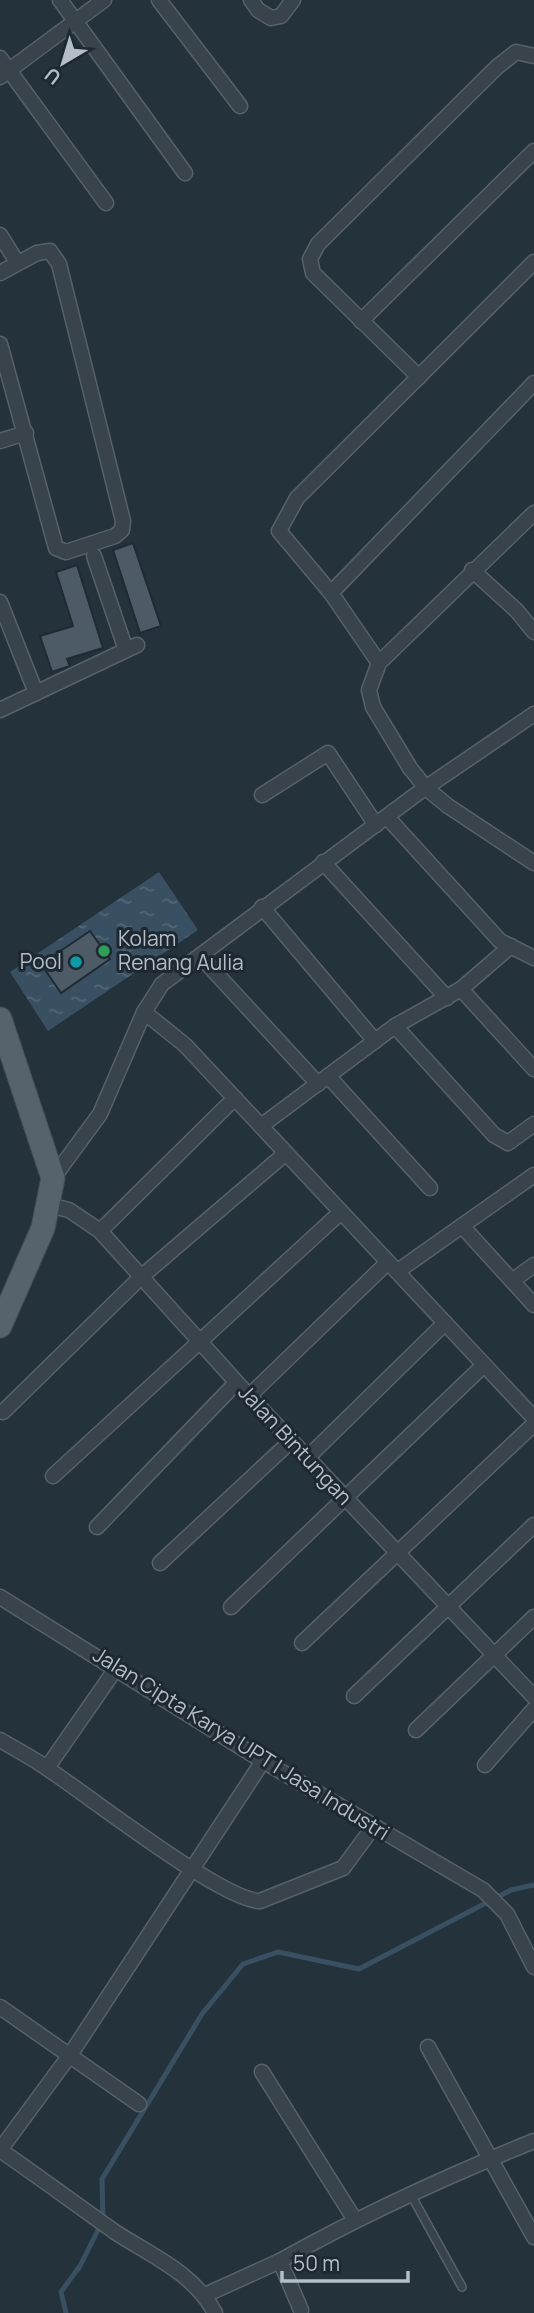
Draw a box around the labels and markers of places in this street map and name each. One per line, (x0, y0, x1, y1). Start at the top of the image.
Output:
place label: Kolam Renang Aulia (118, 924, 244, 976)
marker: Kolam Renang Aulia (96, 943, 112, 959)
place label: Pool (20, 947, 62, 975)
marker: Pool (68, 954, 84, 970)

